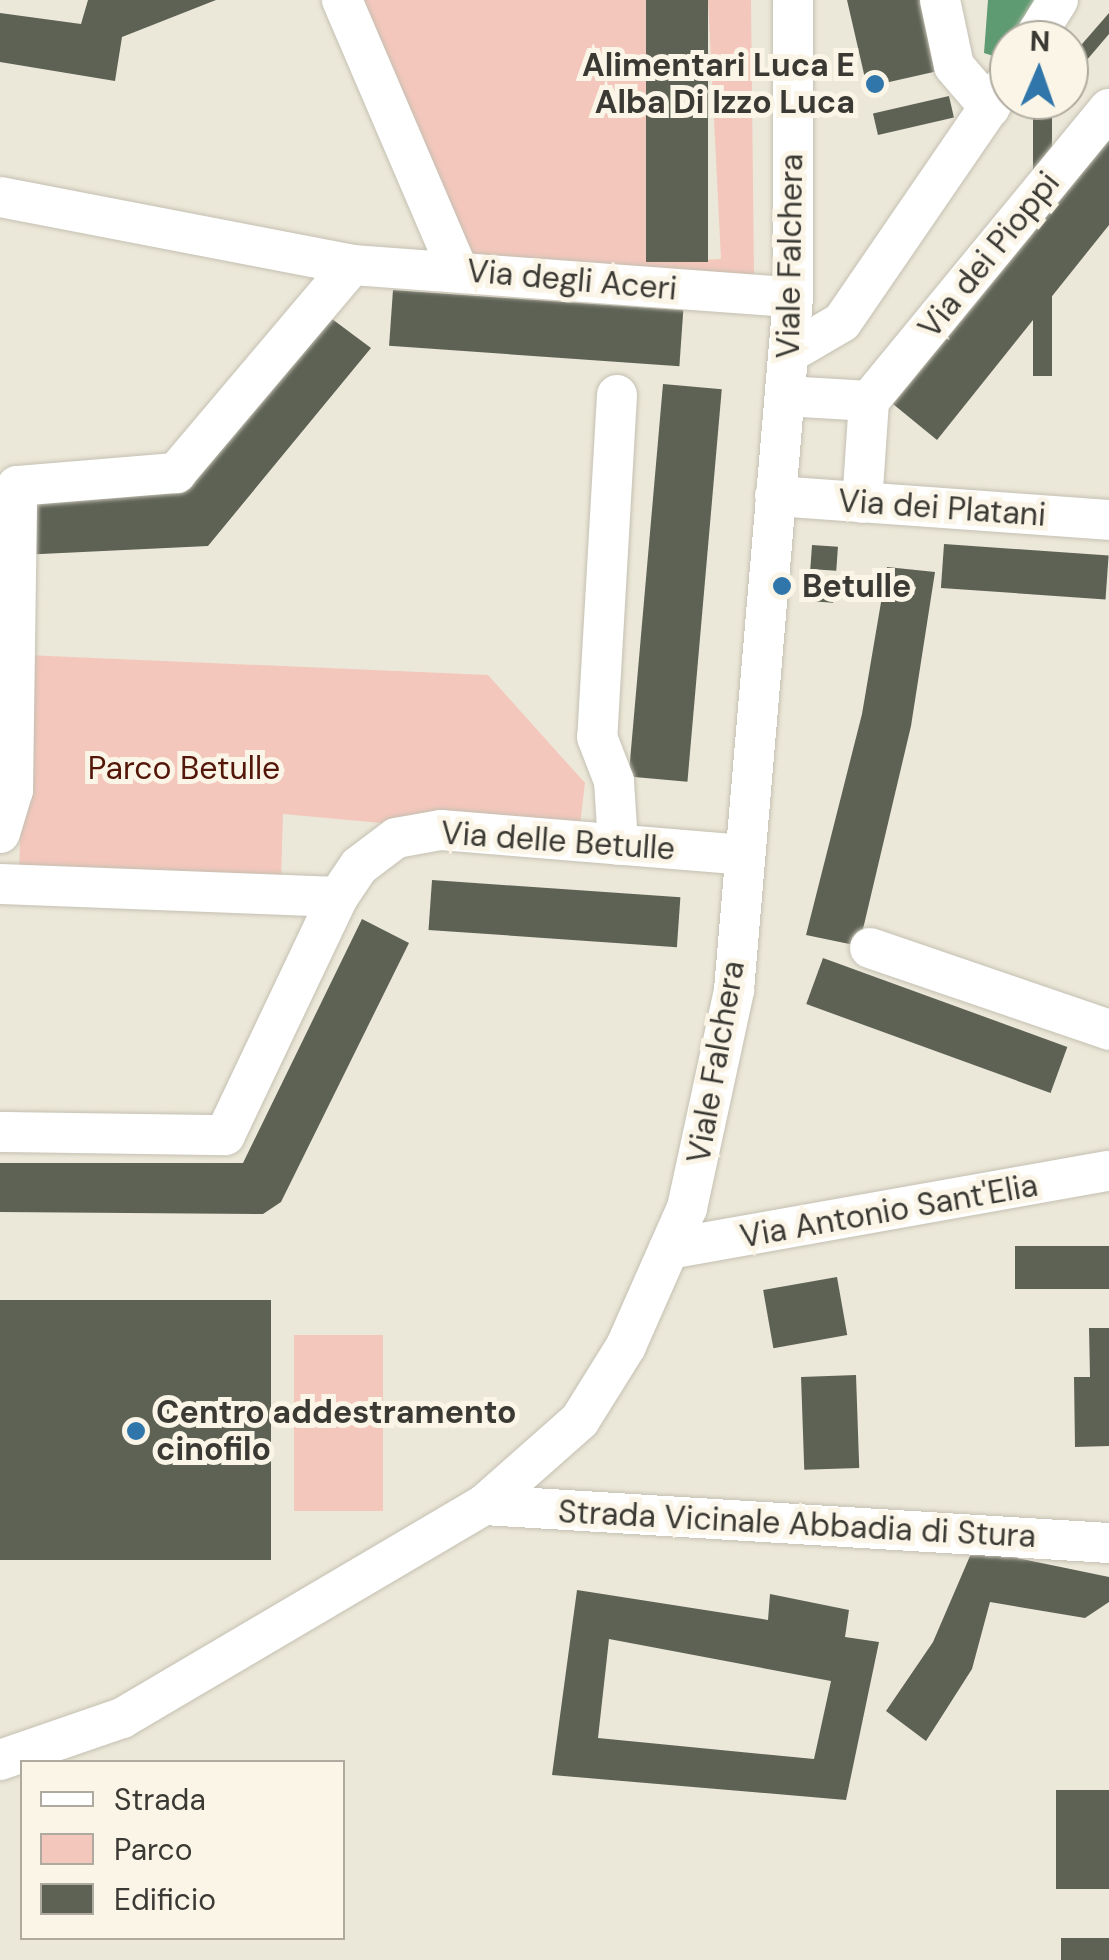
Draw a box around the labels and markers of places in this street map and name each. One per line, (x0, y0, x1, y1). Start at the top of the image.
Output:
place label: Alimentari Luca E Alba Di Izzo Luca (582, 47, 855, 122)
marker: Alimentari Luca E Alba Di Izzo Luca (864, 73, 886, 95)
place label: Betulle (802, 567, 911, 605)
marker: Betulle (771, 575, 793, 597)
place label: Centro addestramento cinofilo (156, 1394, 517, 1469)
marker: Centro addestramento cinofilo (125, 1420, 147, 1442)

